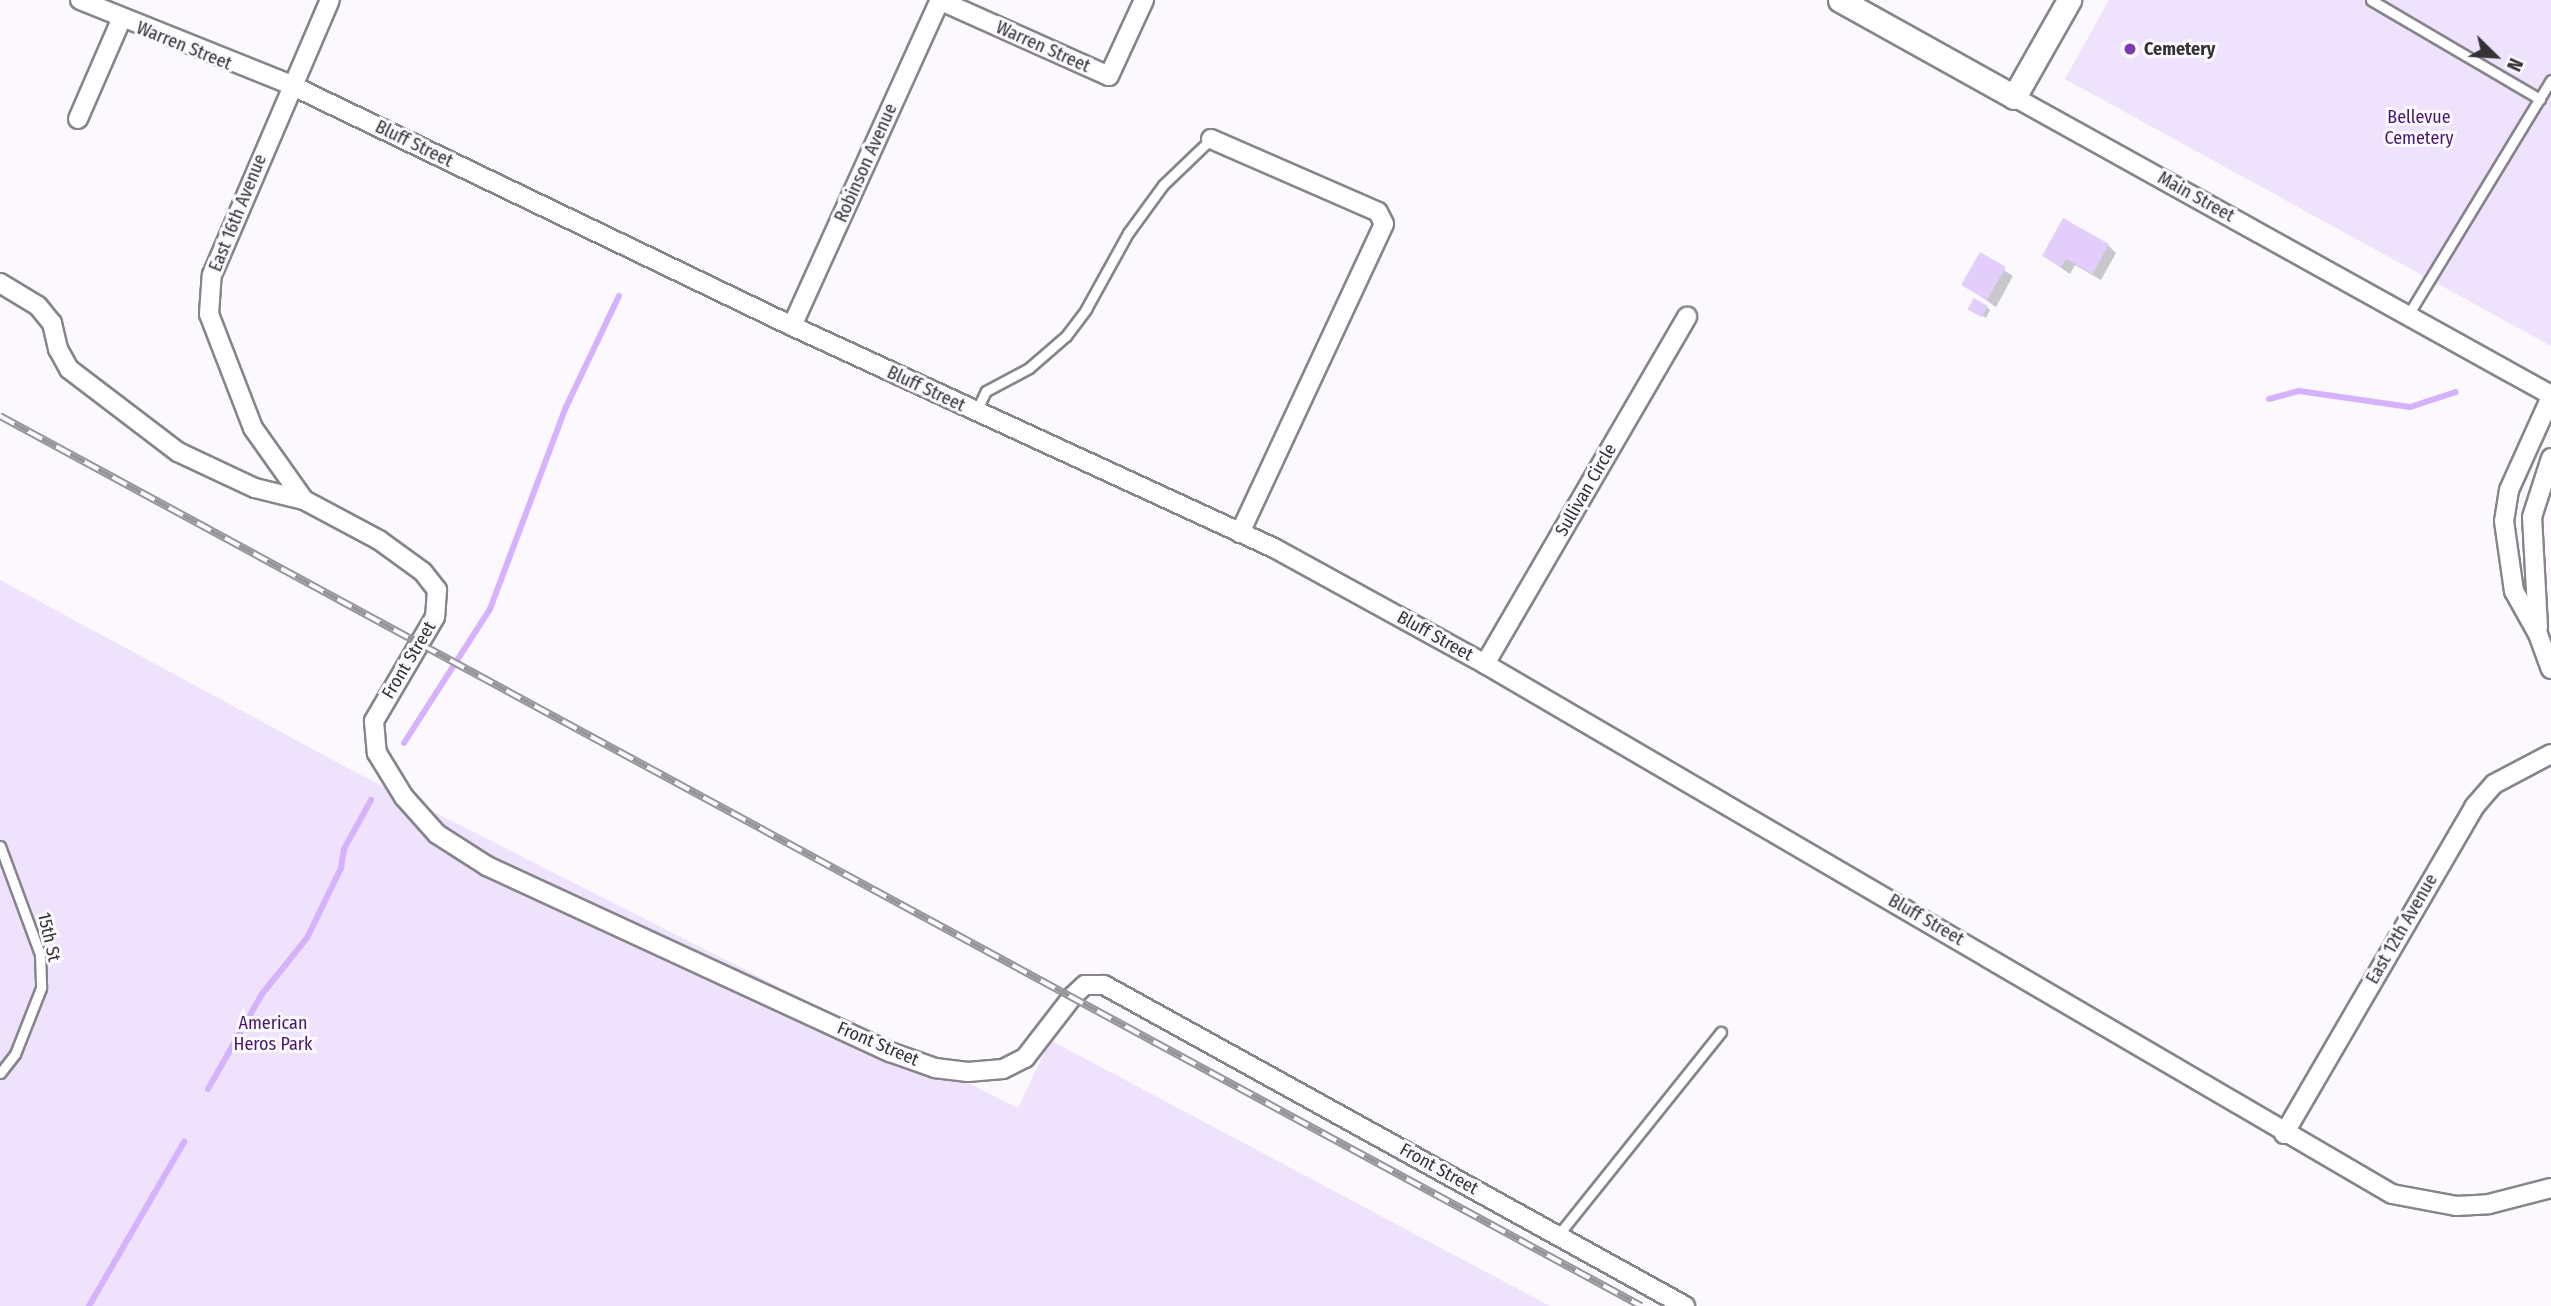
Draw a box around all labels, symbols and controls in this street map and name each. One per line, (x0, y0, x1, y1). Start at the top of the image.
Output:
street label: Warren Street (133, 17, 235, 75)
street label: Warren Street (993, 17, 1093, 77)
north arrow (2460, 21, 2530, 91)
place label: Cemetery (2144, 38, 2215, 60)
marker: Cemetery (2122, 41, 2138, 57)
text: N (2502, 55, 2527, 75)
street label: Robinson Avenue (830, 100, 902, 226)
park label: Bellevue Cemetery (2384, 107, 2454, 150)
street label: Bluff Street (372, 116, 456, 172)
street label: East 16th Avenue (205, 151, 271, 275)
street label: Main Street (2154, 167, 2238, 227)
street label: Bluff Street (884, 362, 968, 416)
street label: Sullivan Circle (1551, 440, 1621, 540)
street label: Bluff Street (1393, 606, 1477, 666)
street label: Front Street (378, 617, 440, 703)
street label: East 12th Avenue (2362, 870, 2442, 988)
street label: Bluff Street (1884, 890, 1968, 950)
street label: 15th St (33, 910, 65, 964)
park label: American Heros Park (234, 1013, 312, 1056)
street label: Front Street (834, 1017, 922, 1071)
street label: Front Street (1396, 1139, 1482, 1199)

